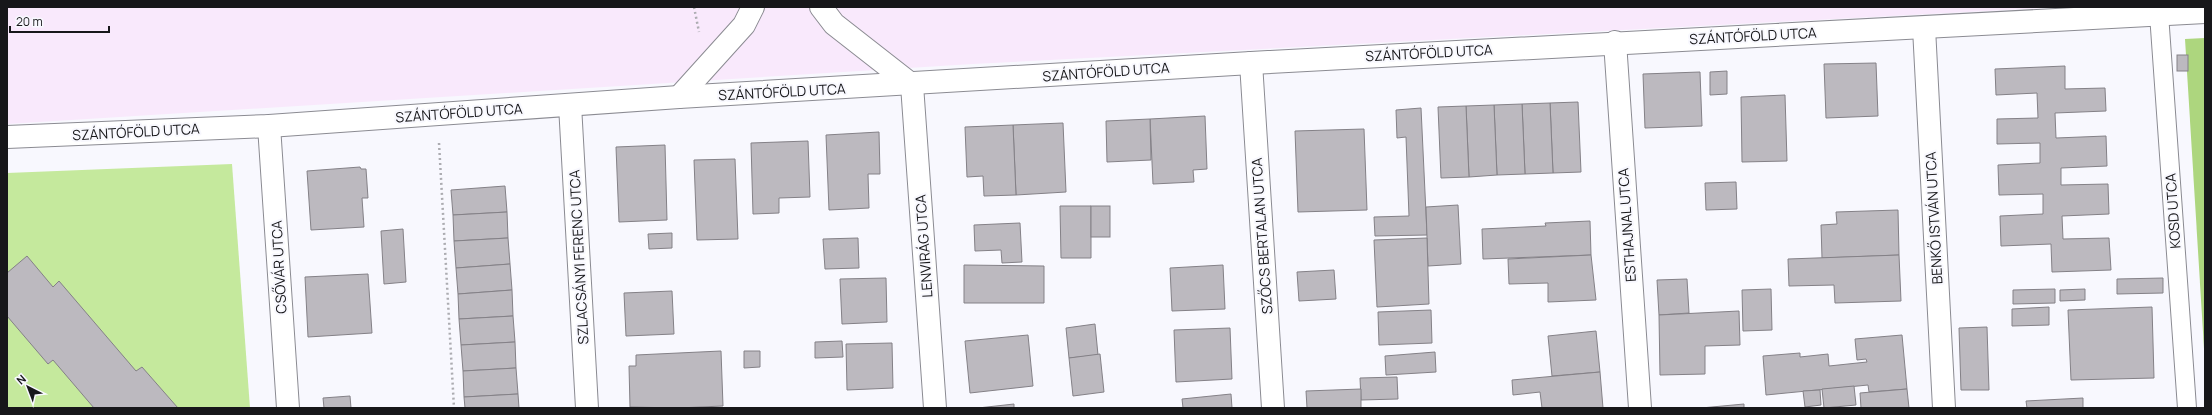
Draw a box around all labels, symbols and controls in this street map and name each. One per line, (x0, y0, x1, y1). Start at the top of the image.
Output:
scale bar (10, 8, 109, 34)
text: 20 m (16, 13, 43, 30)
street label: SZÁNTÓFÖLD UTCA (1689, 23, 1817, 48)
street label: SZÁNTÓFÖLD UTCA (1365, 40, 1493, 65)
street label: SZÁNTÓFÖLD UTCA (1042, 58, 1170, 85)
street label: SZÁNTÓFÖLD UTCA (718, 79, 846, 104)
street label: SZÁNTÓFÖLD UTCA (395, 99, 523, 126)
street label: SZÁNTÓFÖLD UTCA (72, 119, 200, 144)
street label: BENKŐ ISTVÁN UTCA (1921, 151, 1946, 285)
street label: SZŐCS BERTALAN UTCA (1247, 157, 1276, 315)
street label: ESTHAJNAL UTCA (1613, 167, 1640, 283)
street label: SZLACSÁNYI FERENC UTCA (564, 169, 593, 345)
street label: KOSD UTCA (2160, 173, 2185, 249)
street label: LENVIRÁG UTCA (910, 194, 937, 298)
street label: CSŐVÁR UTCA (267, 220, 290, 314)
north arrow (8, 367, 48, 407)
text: N (13, 371, 29, 387)

